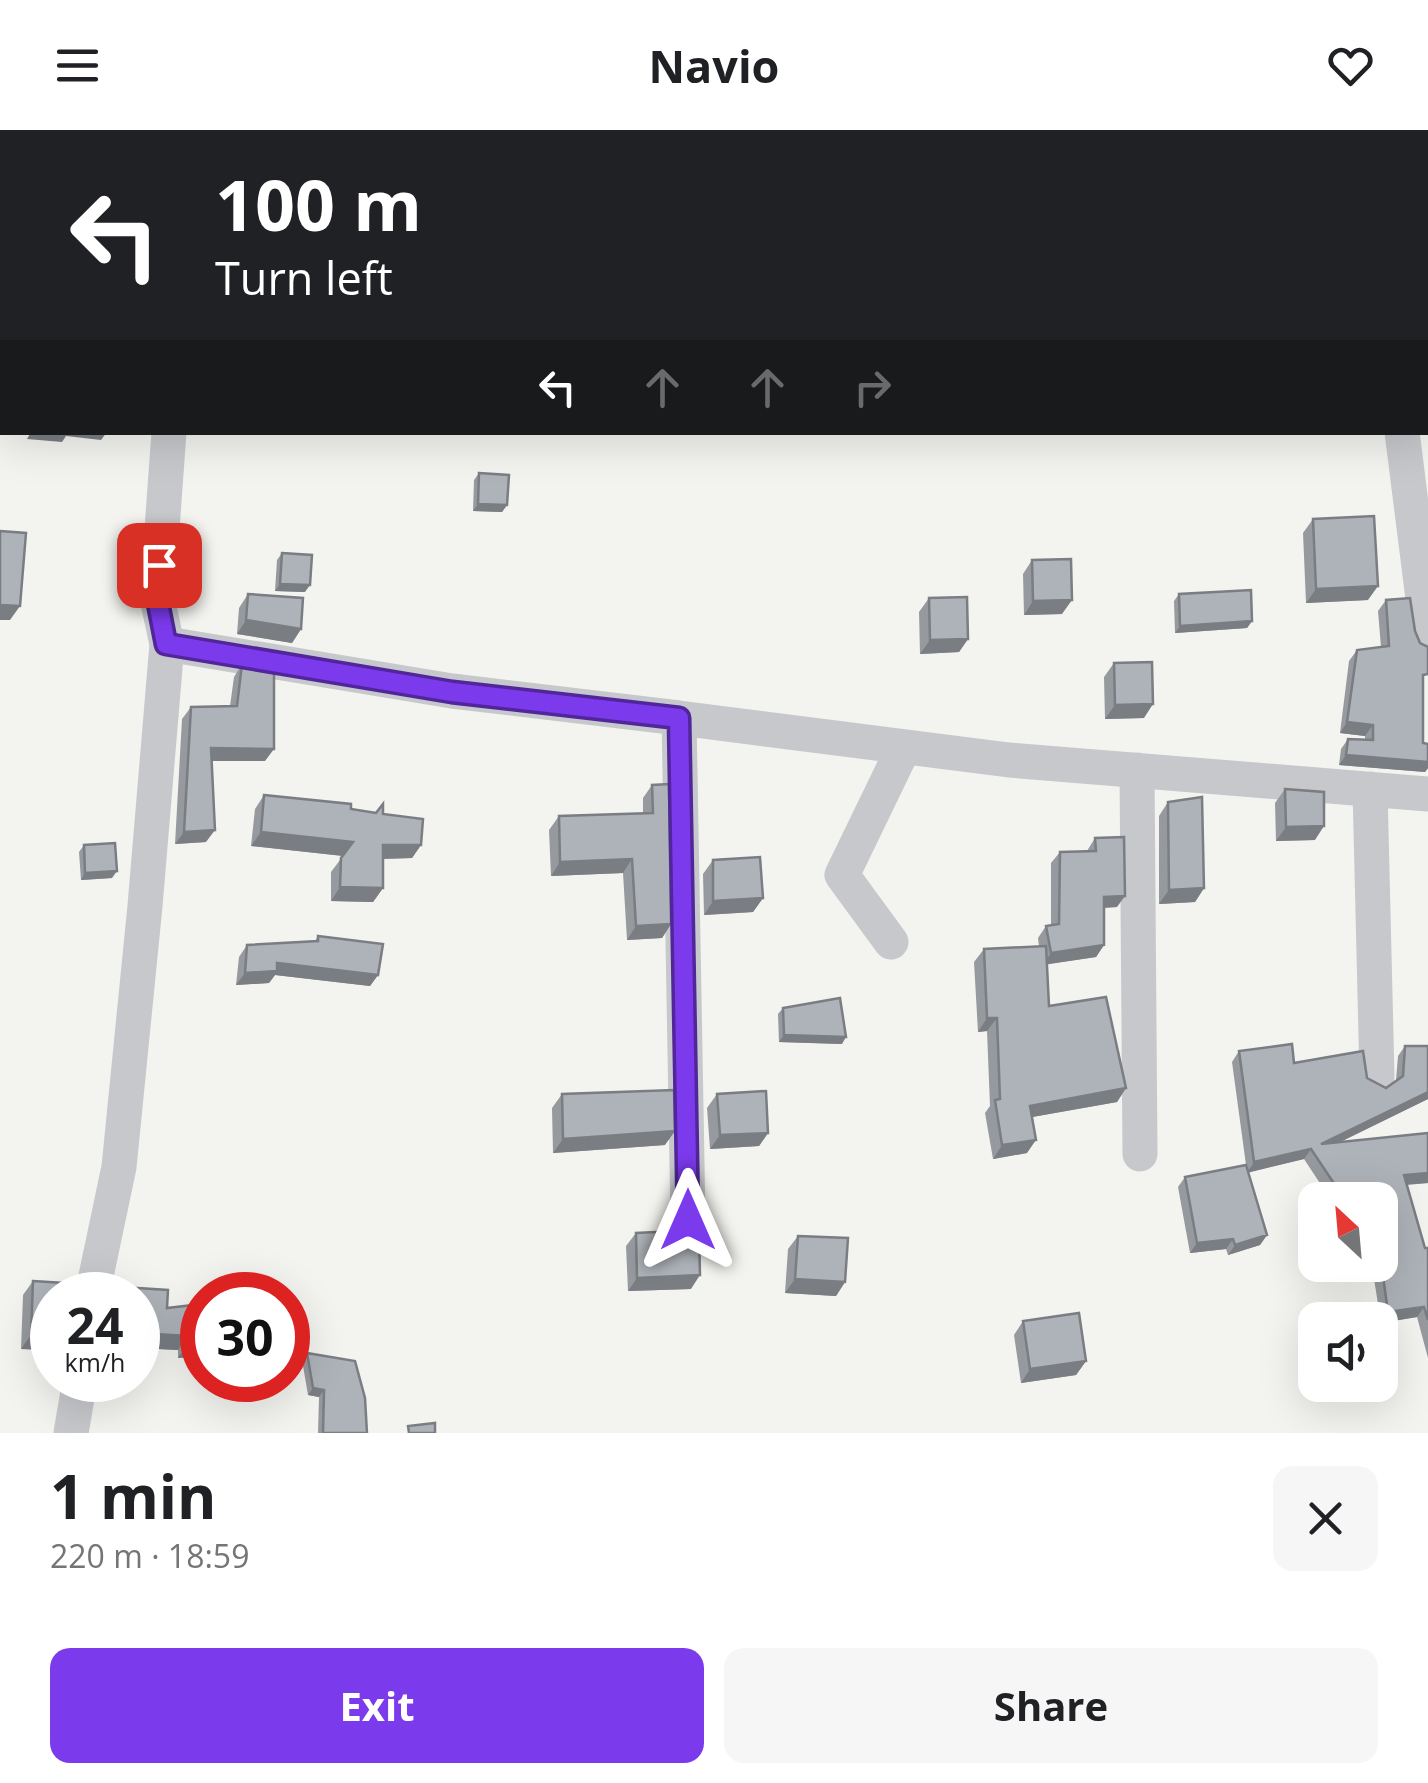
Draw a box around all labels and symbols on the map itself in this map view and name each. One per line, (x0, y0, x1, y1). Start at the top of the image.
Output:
pin (117, 523, 202, 608)
position arrow (636, 1168, 740, 1272)
north arrow (1298, 1182, 1398, 1282)
speed limit sign: 30 (180, 1272, 310, 1402)

